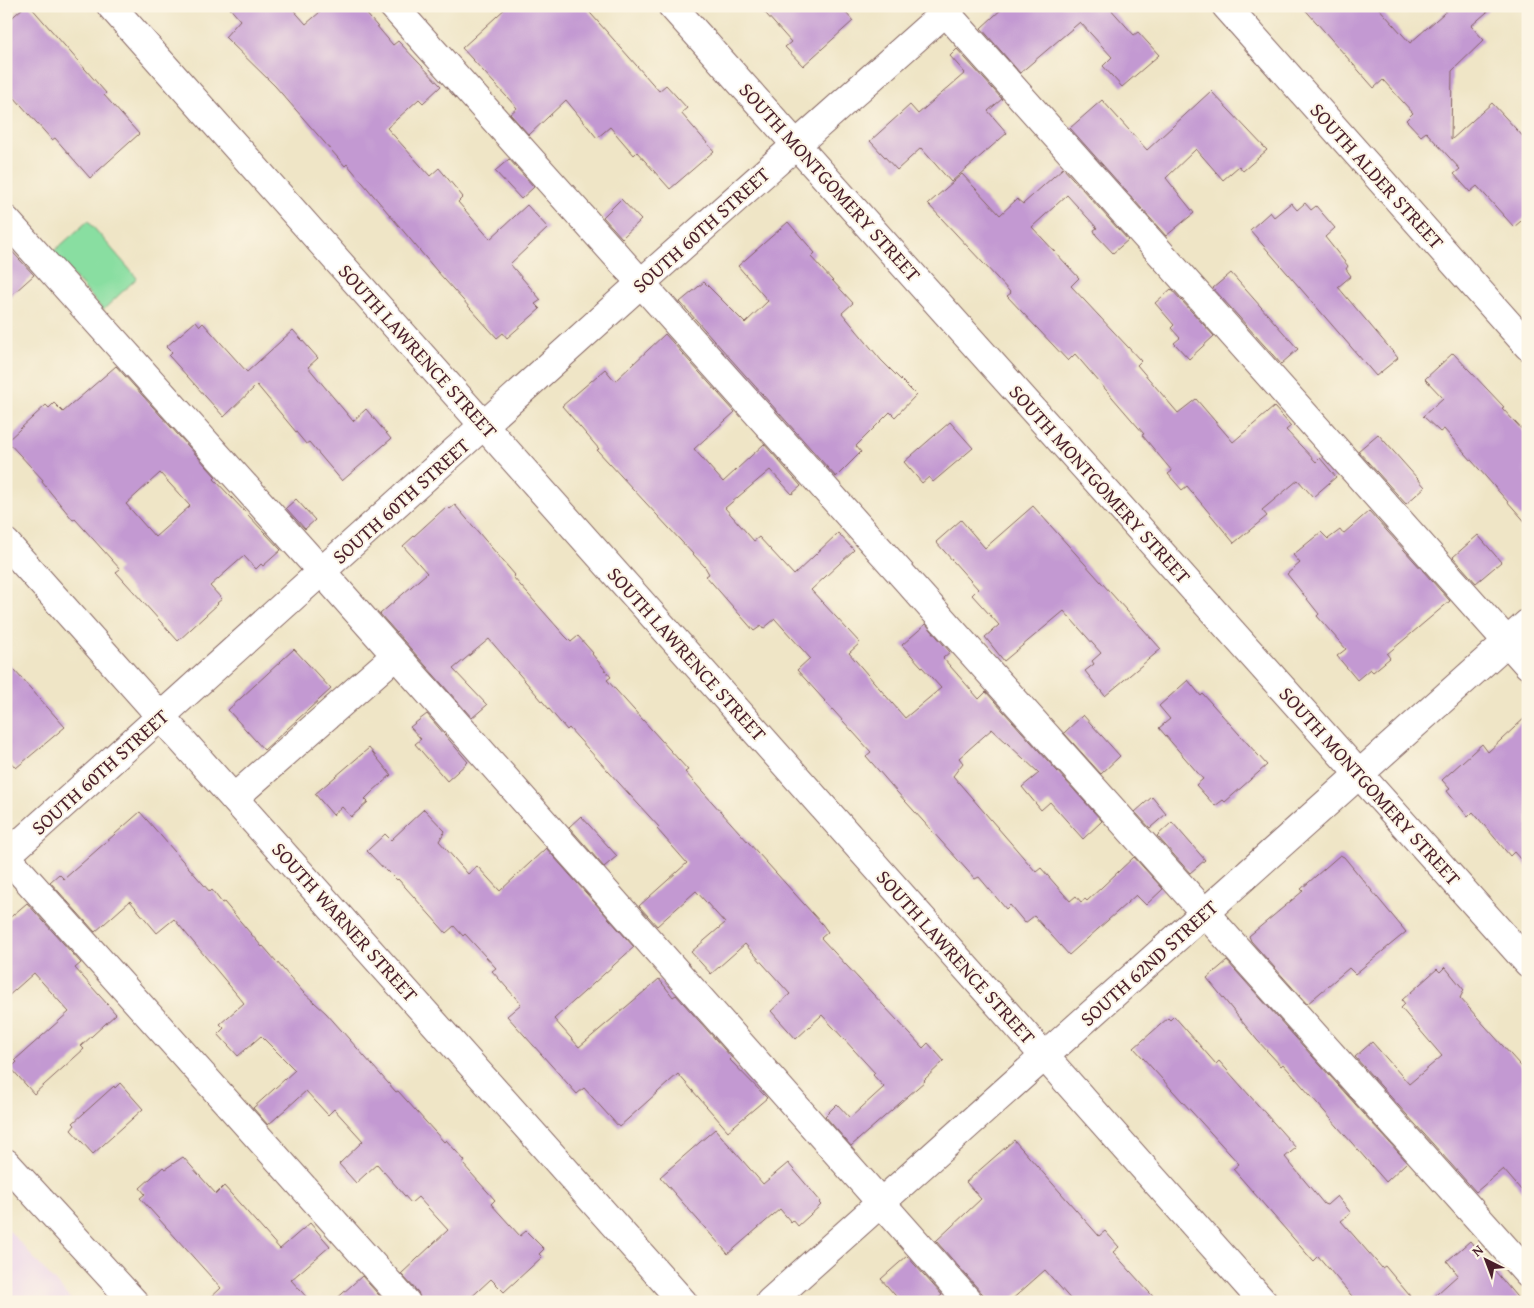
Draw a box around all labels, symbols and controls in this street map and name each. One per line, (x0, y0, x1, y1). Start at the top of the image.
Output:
street label: SOUTH MONTGOMERY STREET (733, 76, 928, 288)
street label: SOUTH ALDER STREET (1304, 96, 1451, 255)
street label: SOUTH 60TH STREET (626, 160, 776, 299)
street label: SOUTH LAWRENCE STREET (332, 257, 505, 444)
street label: SOUTH MONTGOMERY STREET (1003, 378, 1198, 590)
street label: SOUTH 60TH STREET (326, 431, 476, 570)
street label: SOUTH LAWRENCE STREET (601, 560, 774, 747)
street label: SOUTH MONTGOMERY STREET (1273, 680, 1468, 892)
street label: SOUTH 60TH STREET (25, 702, 175, 841)
street label: SOUTH WARNER STREET (266, 835, 425, 1008)
street label: SOUTH LAWRENCE STREET (870, 863, 1043, 1050)
street label: SOUTH 62ND STREET (1073, 893, 1224, 1033)
north arrow (1462, 1236, 1512, 1286)
text: N (1467, 1239, 1488, 1261)

